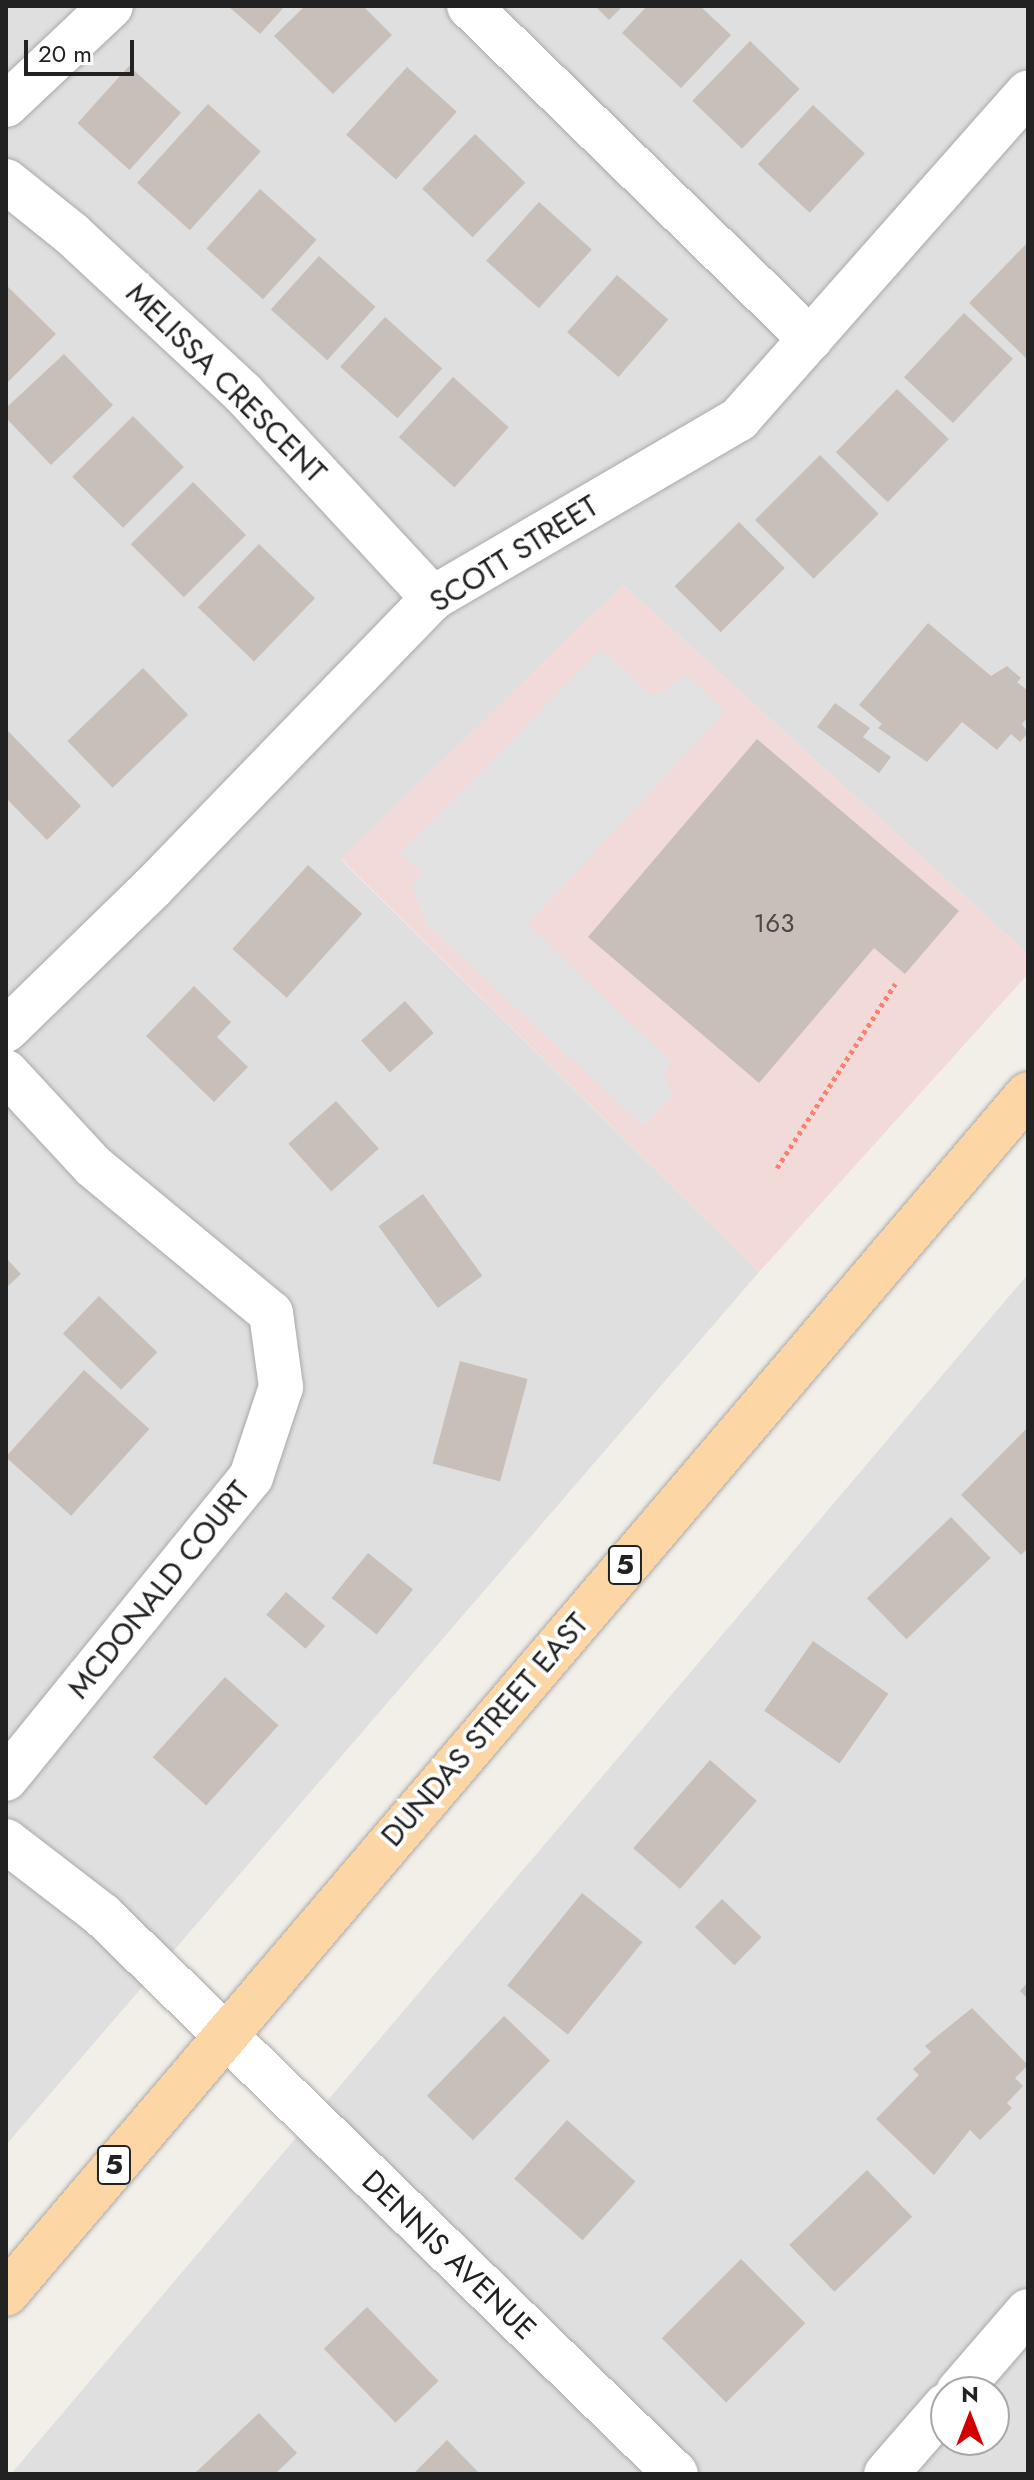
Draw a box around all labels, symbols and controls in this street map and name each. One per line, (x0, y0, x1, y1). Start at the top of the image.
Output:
scale bar (28, 24, 138, 74)
text: 20 m (38, 36, 92, 71)
street label: MELISSA CRESCENT (119, 276, 333, 490)
street label: SCOTT STREET (423, 488, 605, 620)
house number: 163 (754, 908, 794, 940)
street label: MCDONALD COURT (60, 1474, 258, 1706)
road number: 5 (607, 1541, 643, 1589)
street label: DUNDAS STREET EAST (374, 1606, 596, 1854)
road number: 5 (96, 2141, 132, 2189)
street label: DENNIS AVENUE (355, 2163, 543, 2347)
north arrow (930, 2376, 1010, 2456)
text: N (961, 2378, 979, 2410)

